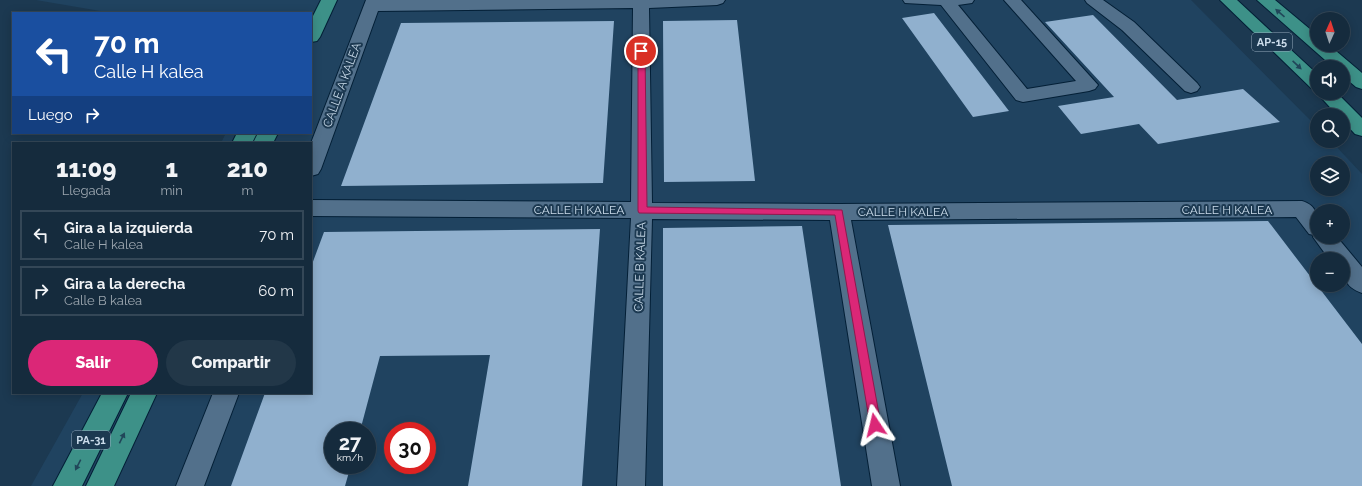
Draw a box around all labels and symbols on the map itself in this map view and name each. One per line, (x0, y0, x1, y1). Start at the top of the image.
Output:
one-way arrow (1275, 9, 1286, 18)
north arrow (1310, 12, 1350, 52)
road number: AP-15 (1252, 33, 1292, 51)
pin (624, 34, 658, 68)
street label: CALLE A KALEA (320, 41, 364, 129)
one-way arrow (1292, 60, 1302, 70)
street label: CALLE H KALEA (534, 203, 624, 217)
street label: CALLE H KALEA (1182, 203, 1272, 217)
street label: CALLE H KALEA (858, 205, 948, 219)
street label: CALLE B KALEA (631, 222, 649, 312)
position arrow (854, 404, 896, 446)
speed limit sign: 30 (384, 422, 436, 474)
road number: PA-31 (72, 431, 110, 449)
one-way arrow (119, 433, 126, 444)
one-way arrow (75, 459, 81, 471)

